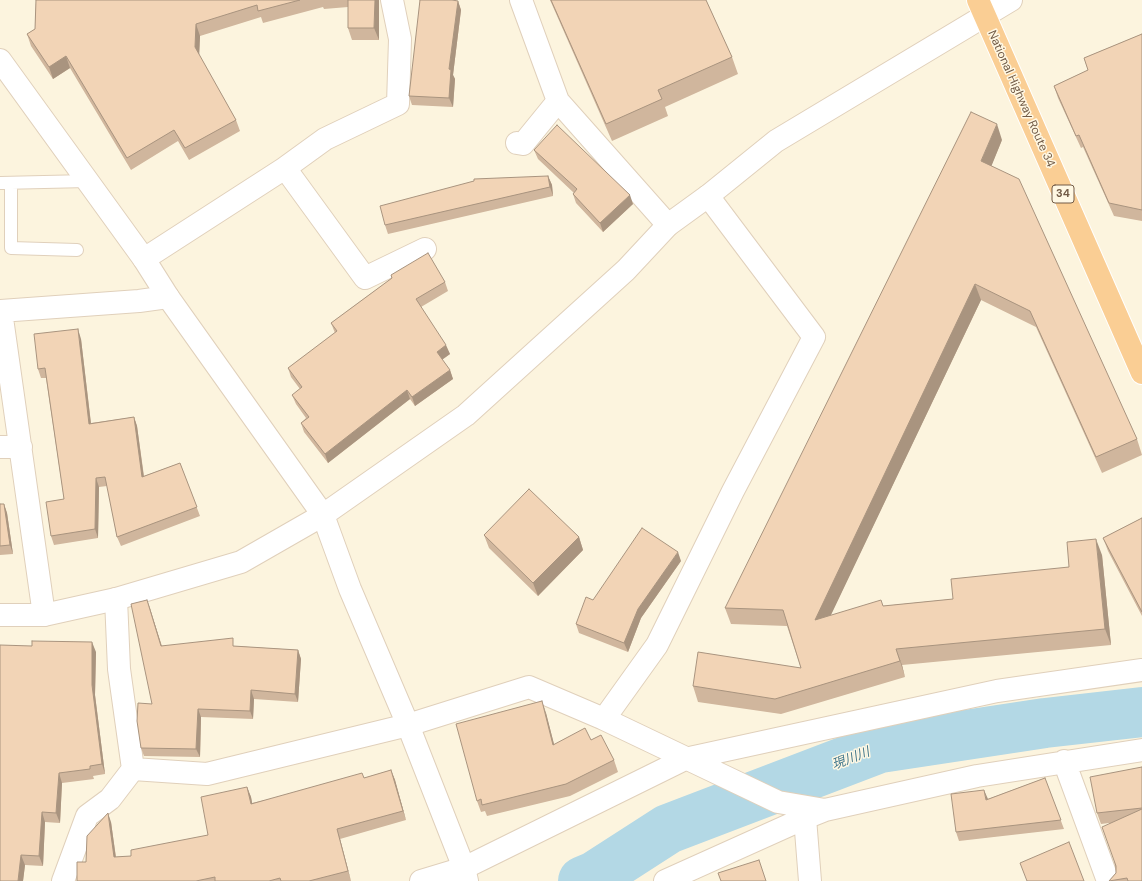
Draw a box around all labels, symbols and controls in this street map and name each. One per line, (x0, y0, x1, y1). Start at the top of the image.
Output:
street label: National Highway Route 34 (984, 28, 1058, 170)
road number: 34 (1052, 185, 1074, 203)
water label: 現川川 (830, 745, 872, 773)

